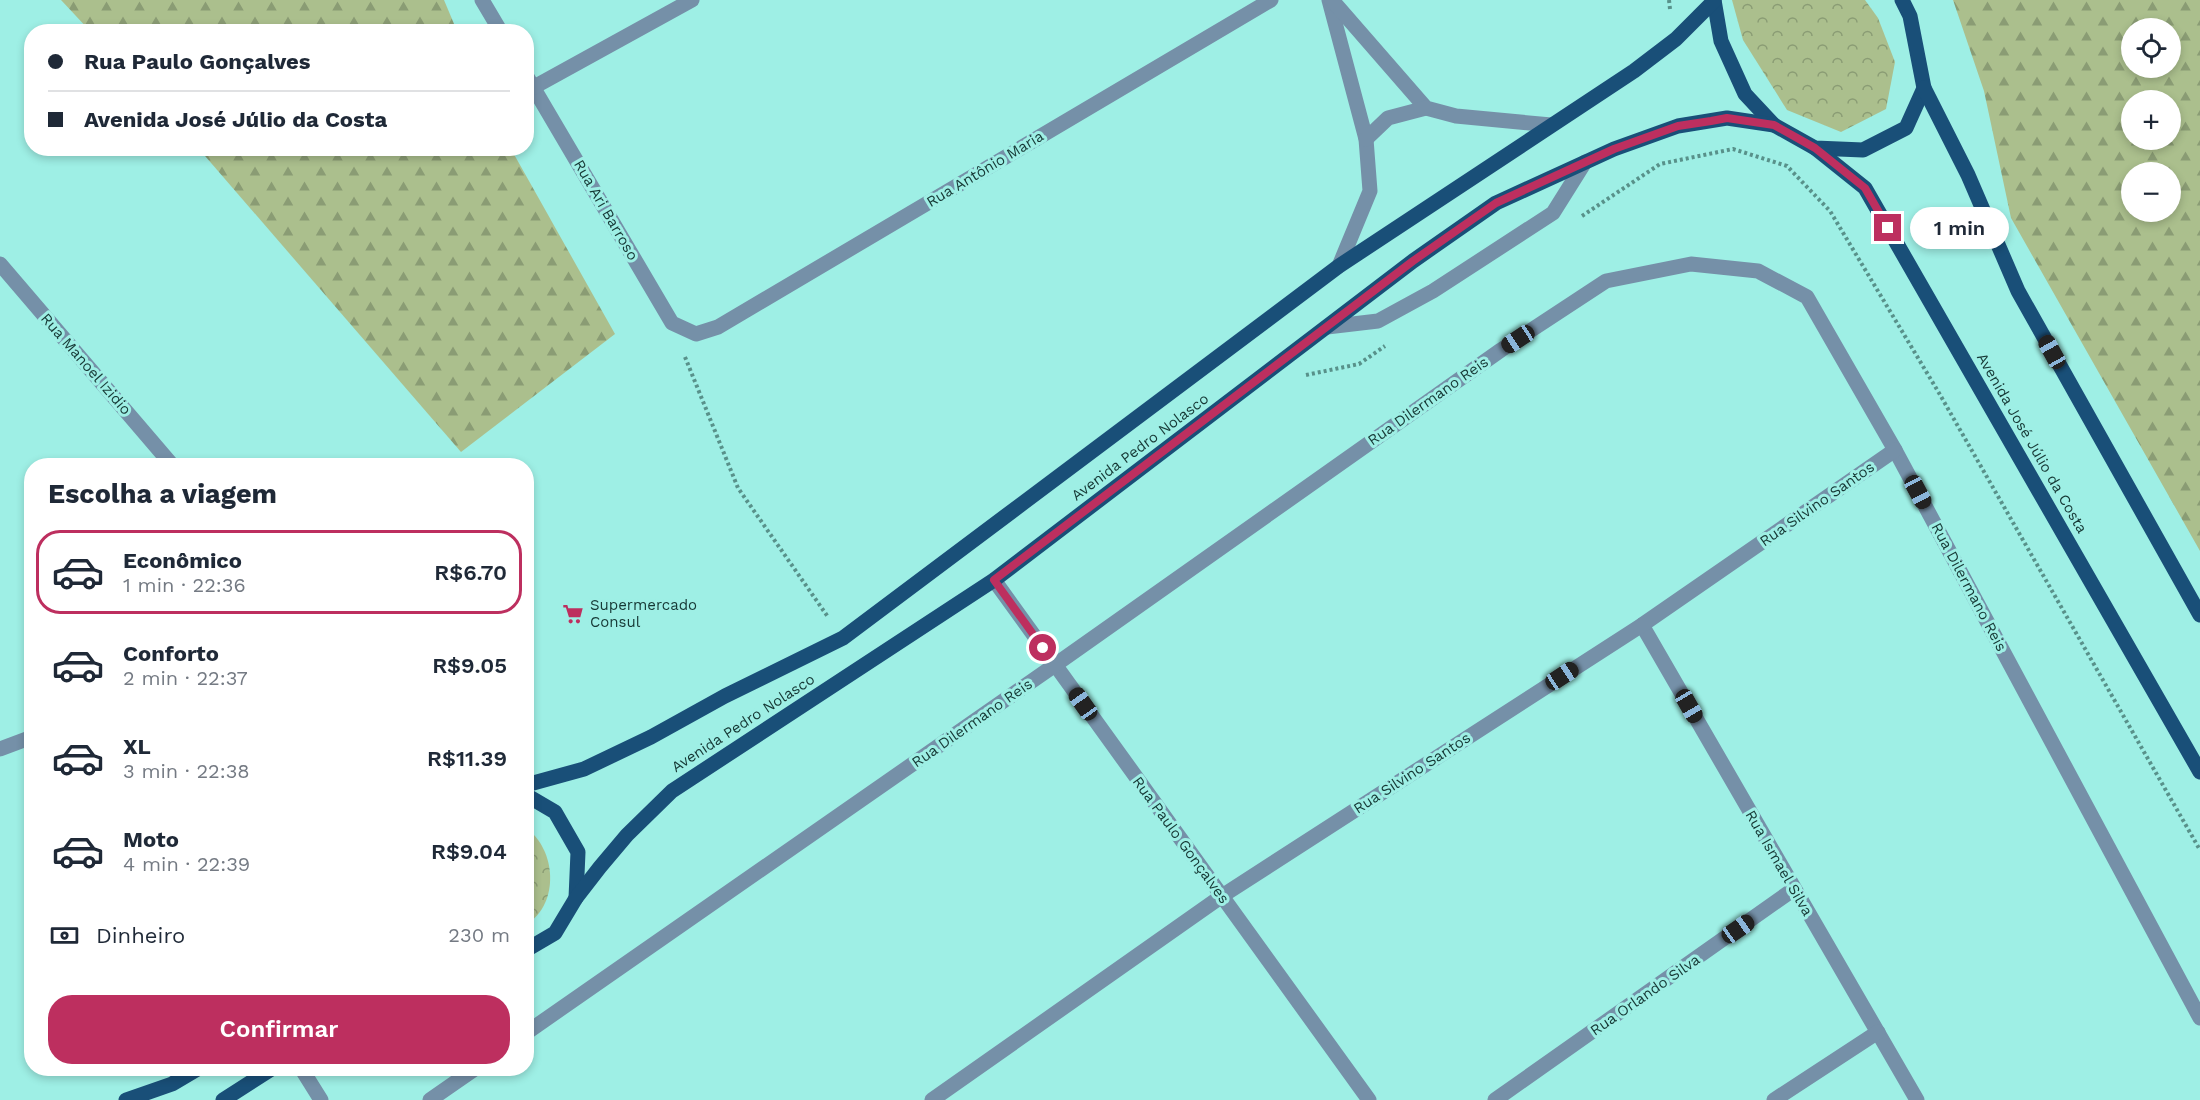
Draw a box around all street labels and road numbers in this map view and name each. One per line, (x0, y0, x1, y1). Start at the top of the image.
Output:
street label: Rua Antônio Maria (923, 127, 1047, 211)
street label: Rua Ari Barroso (570, 157, 642, 263)
street label: Rua Manoel Izidio (37, 310, 135, 418)
street label: Avenida José Júlio da Costa (1973, 350, 2091, 537)
street label: Rua Dilermano Reis (1364, 353, 1492, 449)
street label: Avenida Pedro Nolasco (1068, 390, 1212, 504)
street label: Rua Silvino Santos (1756, 458, 1878, 550)
street label: Rua Dilermano Reis (1928, 520, 2011, 654)
street label: Avenida Pedro Nolasco (668, 670, 818, 776)
street label: Rua Dilermano Reis (908, 675, 1036, 771)
street label: Rua Silvino Santos (1350, 728, 1474, 817)
street label: Rua Paulo Gonçalves (1129, 773, 1233, 907)
street label: Rua Ismael Silva (1741, 807, 1817, 919)
street label: Rua Orlando Silva (1587, 950, 1704, 1039)

